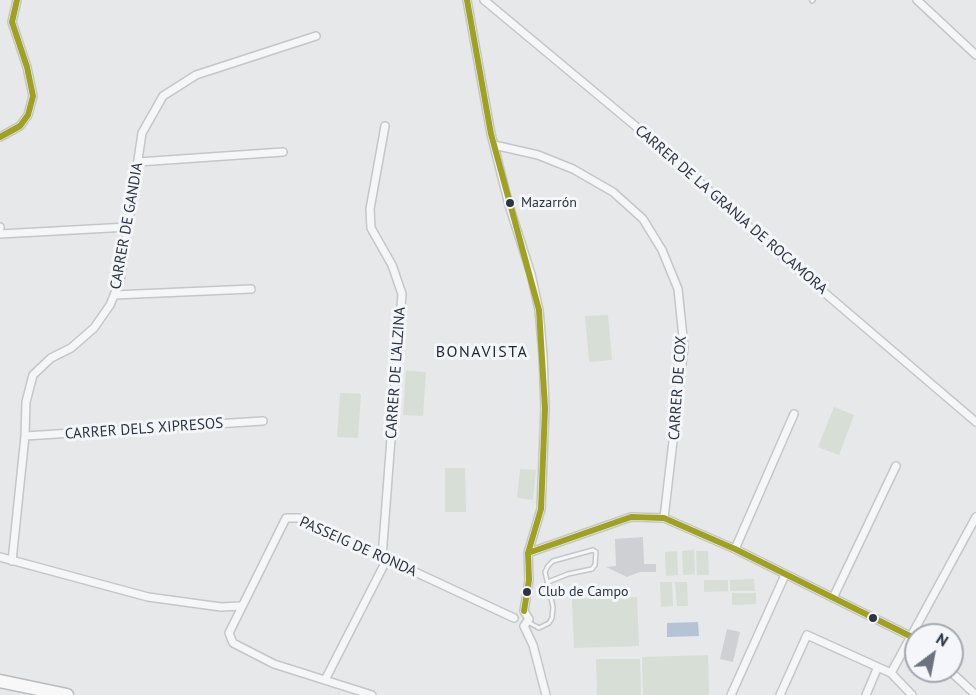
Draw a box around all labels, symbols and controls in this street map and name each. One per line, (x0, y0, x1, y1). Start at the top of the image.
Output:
street label: CARRER DE LA GRANJA DE ROCAMORA (631, 122, 831, 298)
street label: CARRER DE GANDIA (107, 161, 147, 291)
place label: Mazarrón (521, 195, 577, 211)
marker: Mazarrón (504, 197, 516, 209)
street label: CARRER DE L'ALZINA (382, 306, 410, 440)
street label: CARRER DE COX (665, 335, 691, 441)
district label: BONAVISTA (436, 342, 528, 362)
street label: CARRER DELS XIPRESOS (64, 414, 224, 444)
street label: PASSEIG DE RONDA (297, 513, 419, 581)
place label: Club de Campo (538, 584, 628, 600)
marker: Club de Campo (521, 586, 533, 598)
unlabelled marker (867, 612, 879, 624)
north arrow (904, 623, 964, 683)
text: N (933, 628, 952, 651)

